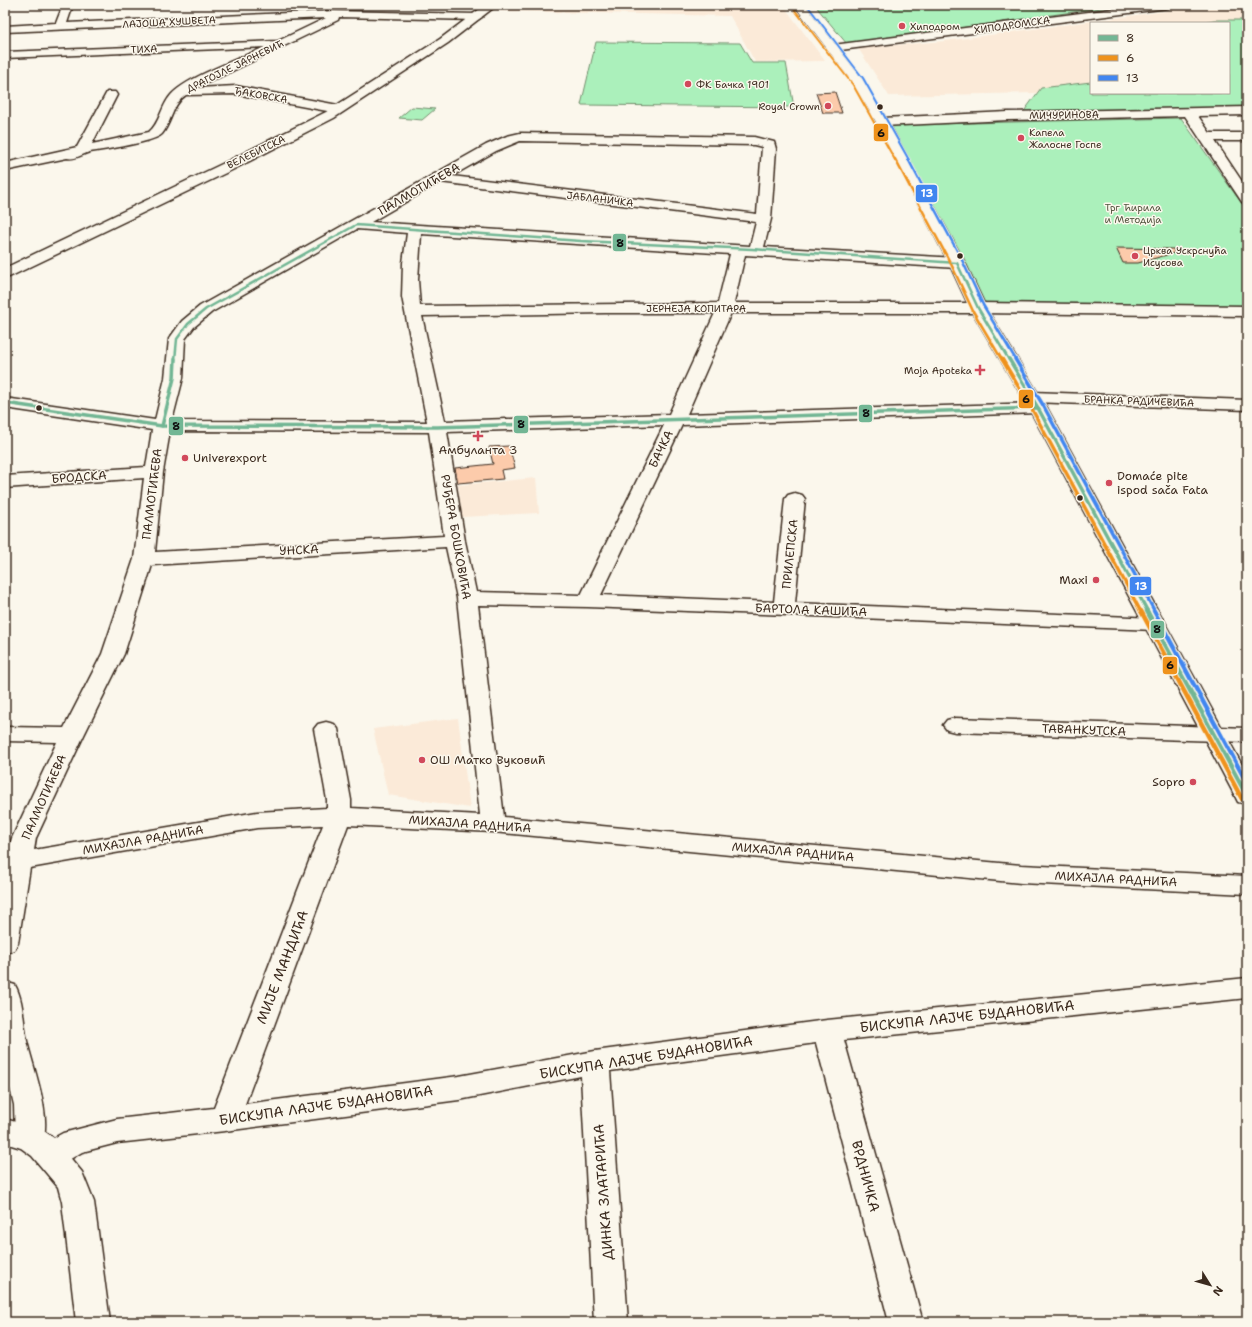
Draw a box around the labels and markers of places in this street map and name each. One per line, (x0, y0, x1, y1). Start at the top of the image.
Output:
place label: Хиподром (910, 20, 960, 33)
marker: Хиподром (897, 21, 907, 31)
place label: ФК Бачка 1901 (696, 78, 769, 91)
marker: ФК Бачка 1901 (683, 79, 693, 89)
place label: Royal Crown (758, 100, 820, 113)
marker: Royal Crown (823, 101, 833, 111)
unlabelled marker (875, 102, 885, 112)
place label: Капела Жалосне Госпе (1029, 126, 1102, 151)
marker: Капела Жалосне Госпе (1016, 133, 1026, 143)
place label: Црква Ускрснућа Исусова (1143, 244, 1227, 269)
unlabelled marker (955, 251, 965, 261)
marker: Црква Ускрснућа Исусова (1130, 251, 1140, 261)
place label: Moja Apoteka (904, 364, 973, 377)
marker: Moja Apoteka (975, 365, 985, 375)
unlabelled marker (34, 403, 44, 413)
marker: Амбуланта 3 (472, 430, 484, 442)
place label: Амбуланта 3 (439, 442, 517, 458)
place label: Univerexport (193, 450, 267, 466)
marker: Univerexport (180, 453, 190, 463)
place label: Domaće pite ispod sača Fata (1117, 468, 1209, 498)
marker: Domaće pite ispod sača Fata (1104, 478, 1114, 488)
unlabelled marker (1075, 493, 1085, 503)
place label: Maxi (1059, 572, 1088, 588)
marker: Maxi (1091, 575, 1101, 585)
place label: ОШ Матко Вуковић (430, 752, 546, 768)
marker: ОШ Матко Вуковић (417, 755, 427, 765)
place label: Sopro (1152, 774, 1185, 790)
marker: Sopro (1188, 777, 1198, 787)

